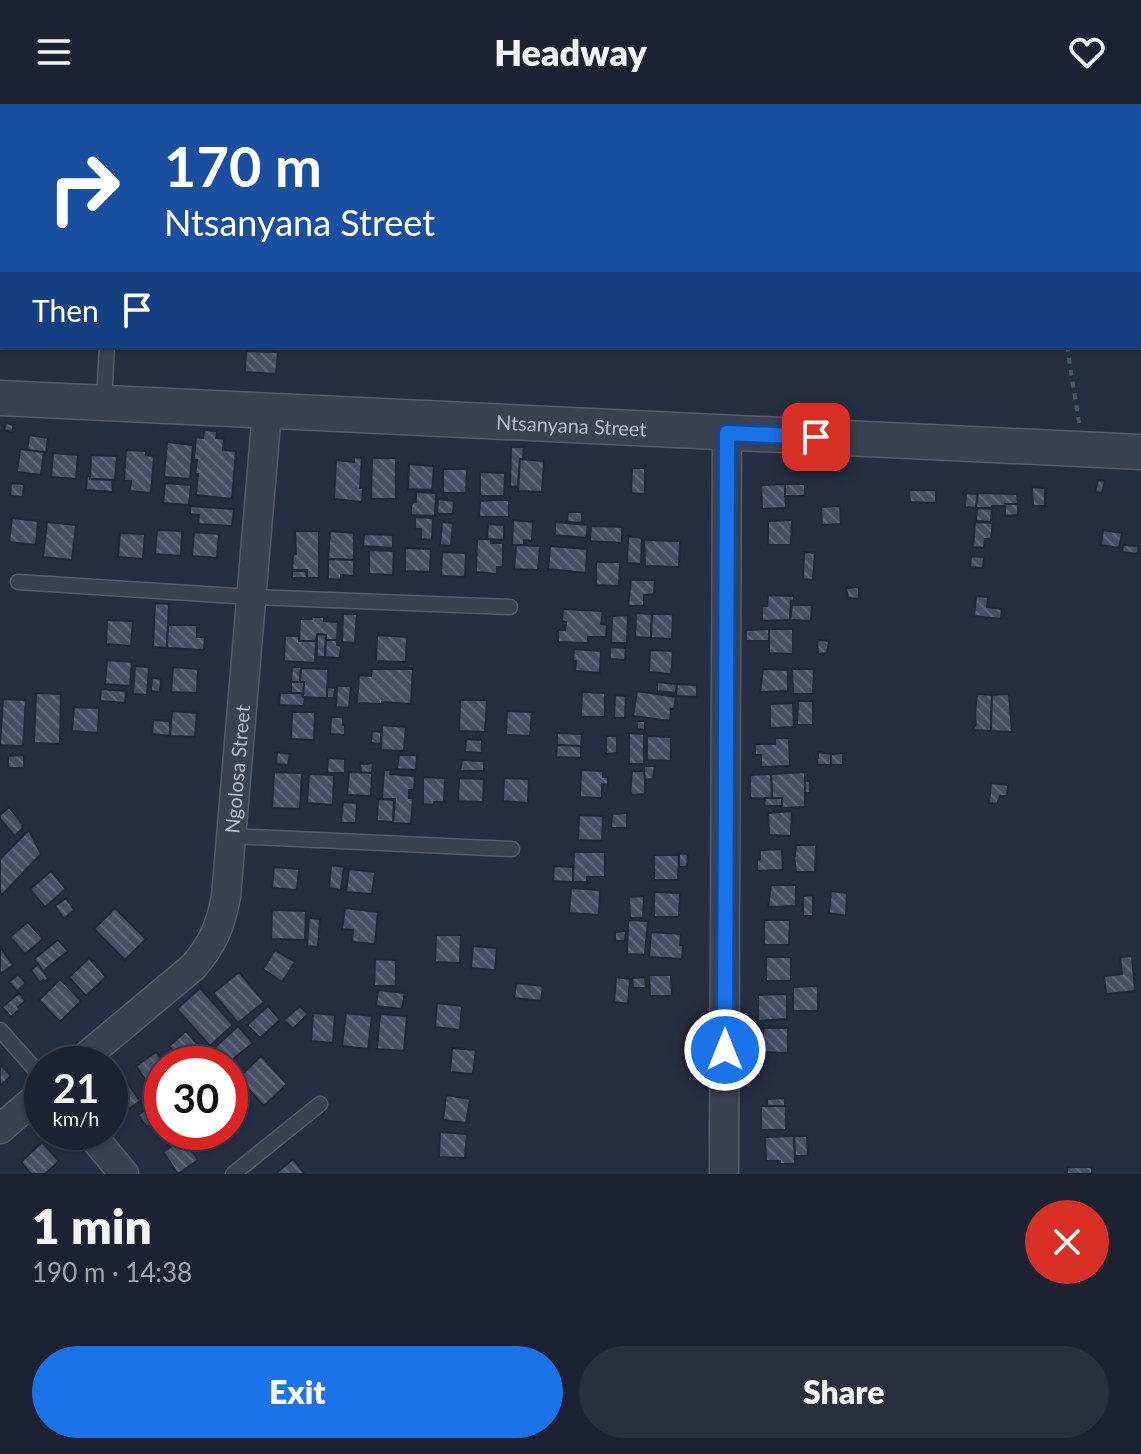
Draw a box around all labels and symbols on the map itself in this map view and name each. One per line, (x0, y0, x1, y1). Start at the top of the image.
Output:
pin (782, 403, 850, 471)
street label: Ntsanyana Street (496, 409, 647, 441)
street label: Ngolosa Street (219, 704, 254, 834)
position arrow (683, 1008, 767, 1092)
speed limit sign: 30 (144, 1046, 248, 1150)

